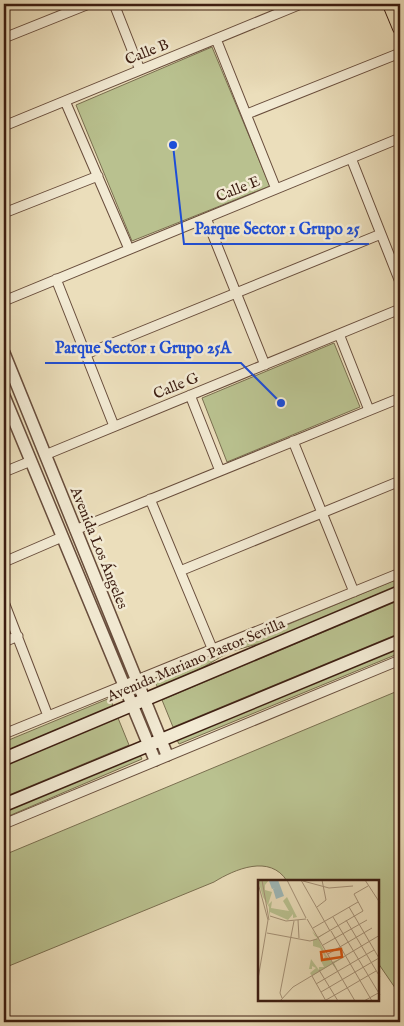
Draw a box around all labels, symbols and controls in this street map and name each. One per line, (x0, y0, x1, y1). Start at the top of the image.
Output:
street label: Calle B (122, 35, 172, 69)
street label: Calle E (213, 172, 263, 206)
callout: Parque Sector 1 Grupo 25 (184, 213, 369, 244)
text: Parque Sector 1 Grupo 25 (194, 220, 360, 240)
callout: Parque Sector 1 Grupo 25A (45, 332, 241, 363)
text: Parque Sector 1 Grupo 25A (55, 339, 232, 359)
street label: Calle G (150, 368, 202, 404)
street label: Avenida Los Ángeles (66, 483, 132, 612)
street label: Avenida Mariano Pastor Sevilla (103, 614, 288, 706)
inset map (258, 880, 379, 1001)

